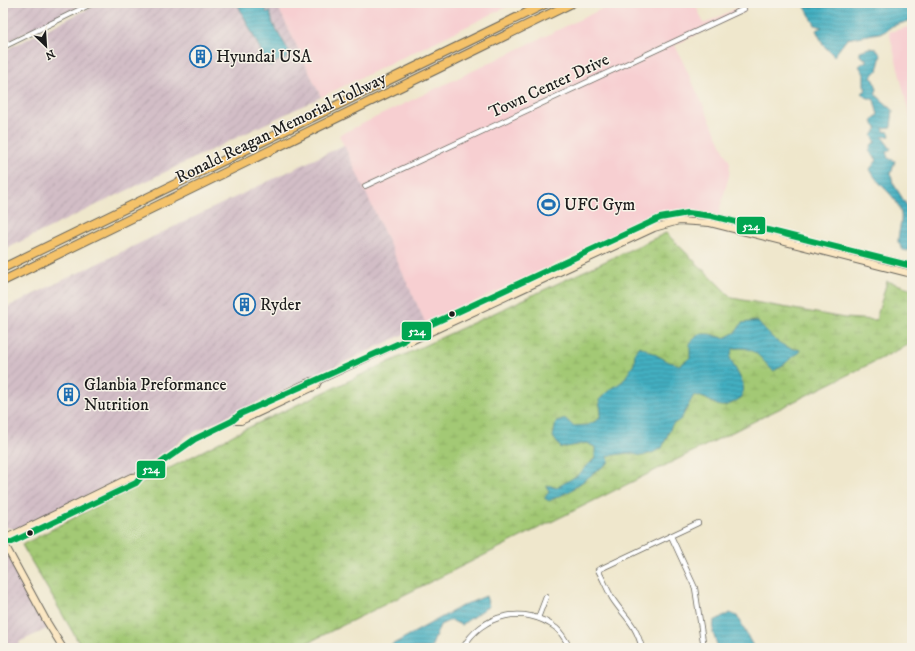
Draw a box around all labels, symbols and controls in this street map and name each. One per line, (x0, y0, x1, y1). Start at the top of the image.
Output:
north arrow (26, 26, 66, 66)
building icon: Hyundai USA (187, 44, 213, 70)
text: N (43, 46, 57, 62)
place label: Hyundai USA (216, 46, 312, 68)
street label: Town Center Drive (485, 49, 613, 123)
street label: Ronald Reagan Memorial Tollway (172, 67, 391, 189)
sports icon: UFC Gym (535, 192, 561, 218)
place label: UFC Gym (564, 194, 635, 216)
line badge: 524 (736, 216, 766, 235)
text: 524 (741, 220, 760, 234)
building icon: Ryder (232, 292, 258, 318)
place label: Ryder (260, 294, 302, 316)
unlabelled marker (447, 309, 457, 319)
line badge: 524 (401, 321, 432, 341)
text: 524 (407, 325, 426, 339)
place label: Glanbia Preformance Nutrition (84, 374, 227, 416)
building icon: Glanbia Preformance Nutrition (55, 382, 81, 408)
line badge: 524 (136, 460, 166, 479)
text: 524 (141, 463, 160, 477)
unlabelled marker (25, 528, 35, 538)

